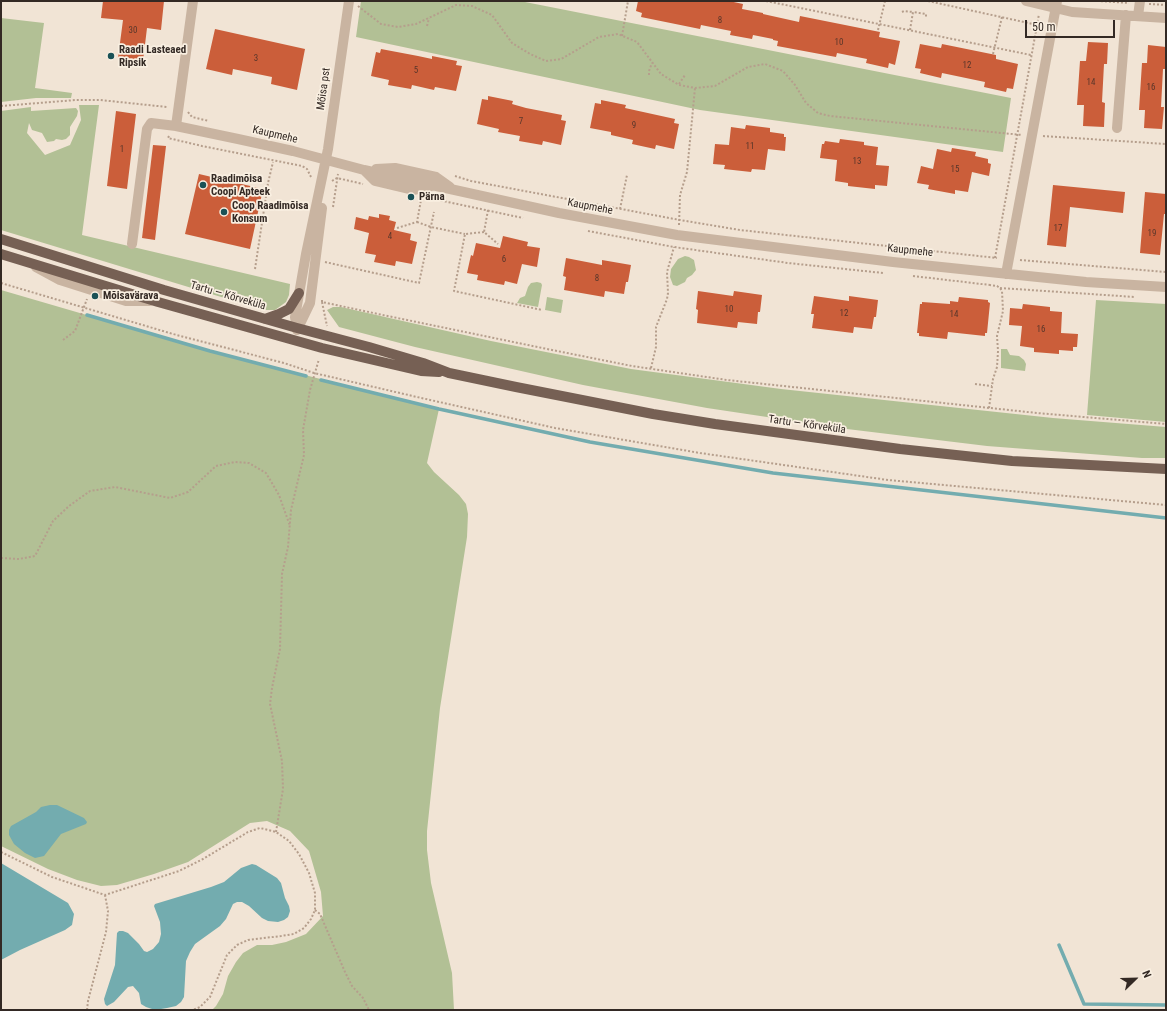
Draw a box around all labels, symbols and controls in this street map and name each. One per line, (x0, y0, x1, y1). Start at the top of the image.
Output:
scale bar (1027, 12, 1117, 38)
house number: 8 (718, 16, 722, 26)
text: 50 m (1032, 20, 1056, 34)
house number: 30 (129, 26, 137, 36)
house number: 10 (835, 38, 843, 48)
place label: Raadi Lasteaed Ripsik (119, 43, 186, 69)
marker: Raadi Lasteaed Ripsik (106, 51, 116, 61)
house number: 3 (254, 54, 258, 64)
house number: 12 (963, 61, 971, 71)
house number: 5 (414, 66, 418, 76)
street label: Mõisa pst (314, 67, 334, 111)
house number: 14 (1087, 78, 1095, 88)
house number: 16 (1147, 83, 1155, 93)
house number: 7 (519, 117, 523, 127)
house number: 9 (632, 121, 636, 131)
street label: Kaupmehe (251, 123, 299, 147)
house number: 11 (746, 142, 754, 152)
house number: 1 (120, 145, 124, 155)
house number: 13 (853, 157, 861, 167)
house number: 15 (951, 165, 959, 175)
place label: Raadimõisa Coopi Apteek (211, 172, 270, 198)
marker: Raadimõisa Coopi Apteek (198, 180, 208, 190)
place label: Pärna (419, 190, 445, 204)
marker: Pärna (406, 192, 416, 202)
street label: Kaupmehe (566, 196, 614, 218)
place label: Coop Raadimõisa Konsum (232, 199, 308, 225)
marker: Coop Raadimõisa Konsum (219, 207, 229, 217)
house number: 17 (1054, 224, 1062, 234)
house number: 19 (1148, 229, 1156, 239)
house number: 4 (388, 232, 392, 242)
street label: Kaupmehe (886, 242, 934, 260)
house number: 6 (502, 255, 506, 265)
house number: 8 (595, 274, 599, 284)
street label: Tartu — Kõrveküla (189, 279, 267, 313)
place label: Mõisavärava (103, 289, 158, 303)
marker: Mõisavärava (90, 291, 100, 301)
house number: 10 (725, 305, 733, 315)
house number: 12 (840, 309, 848, 319)
house number: 14 (950, 310, 958, 320)
house number: 16 (1037, 325, 1045, 335)
street label: Tartu — Kõrveküla (768, 413, 846, 437)
north arrow (1115, 959, 1155, 999)
text: N (1139, 968, 1154, 980)

